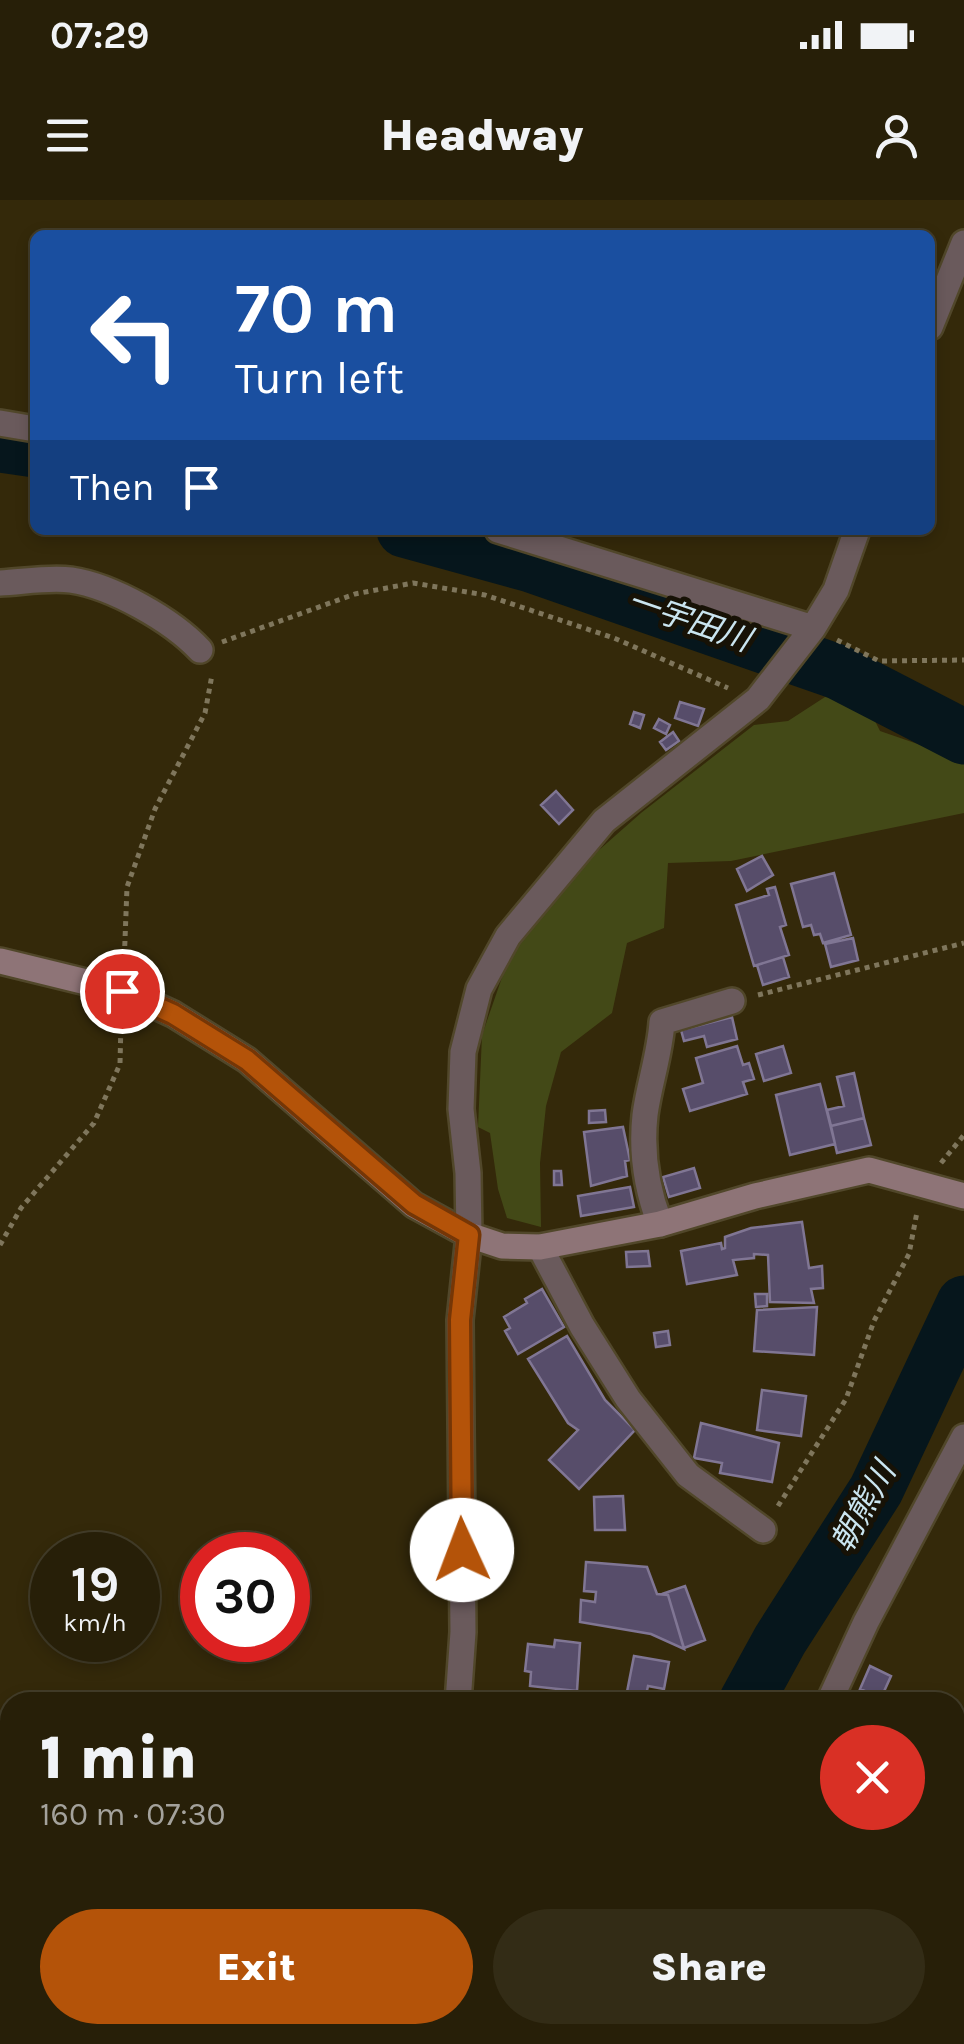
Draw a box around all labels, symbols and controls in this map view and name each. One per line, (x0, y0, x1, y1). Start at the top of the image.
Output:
text: 07:29 (50, 13, 149, 58)
icon: menu (40, 108, 95, 163)
icon: person (869, 108, 924, 163)
text: Headway (381, 109, 583, 161)
text: 70 m (235, 268, 398, 350)
icon: left (70, 270, 200, 400)
text: Turn left (235, 352, 404, 404)
icon: arrive (174, 460, 229, 515)
text: Then (70, 465, 154, 510)
water label: 一宇田川 (622, 582, 758, 660)
pin (80, 949, 165, 1034)
icon: arrive (95, 964, 150, 1019)
water label: 朝熊川 (824, 1454, 904, 1558)
position arrow (410, 1498, 514, 1602)
speed limit sign: 30 (180, 1532, 310, 1662)
text: 19 (71, 1555, 119, 1614)
text: km/h (63, 1608, 127, 1637)
text: 1 min (40, 1723, 197, 1793)
button: close (820, 1725, 925, 1830)
text: 160 m · 07:30 (40, 1796, 226, 1833)
button: Exit (40, 1909, 473, 2024)
button: Share (493, 1909, 925, 2024)

